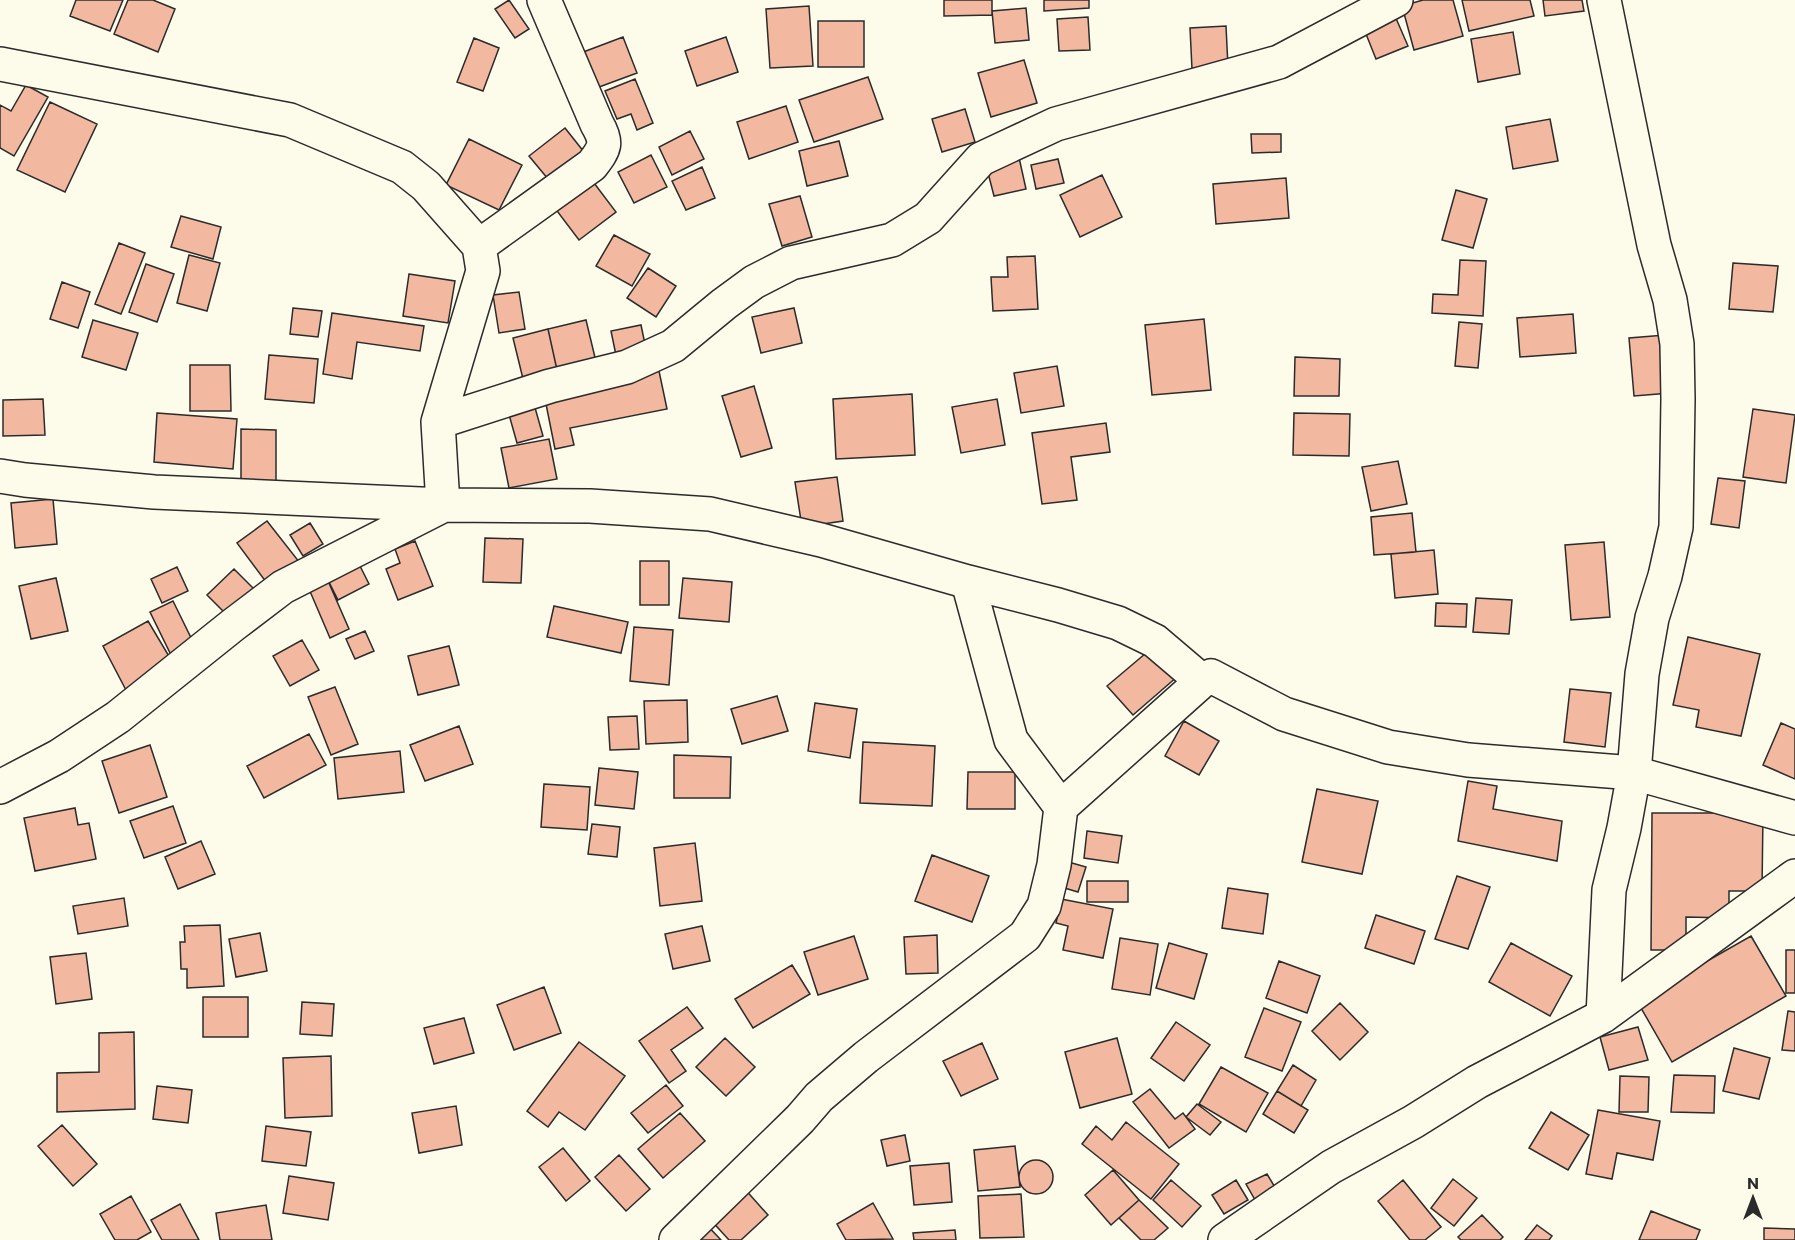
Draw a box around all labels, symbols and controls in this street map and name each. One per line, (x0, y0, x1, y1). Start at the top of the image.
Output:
north arrow (1723, 1168, 1783, 1228)
text: N (1747, 1173, 1759, 1192)

